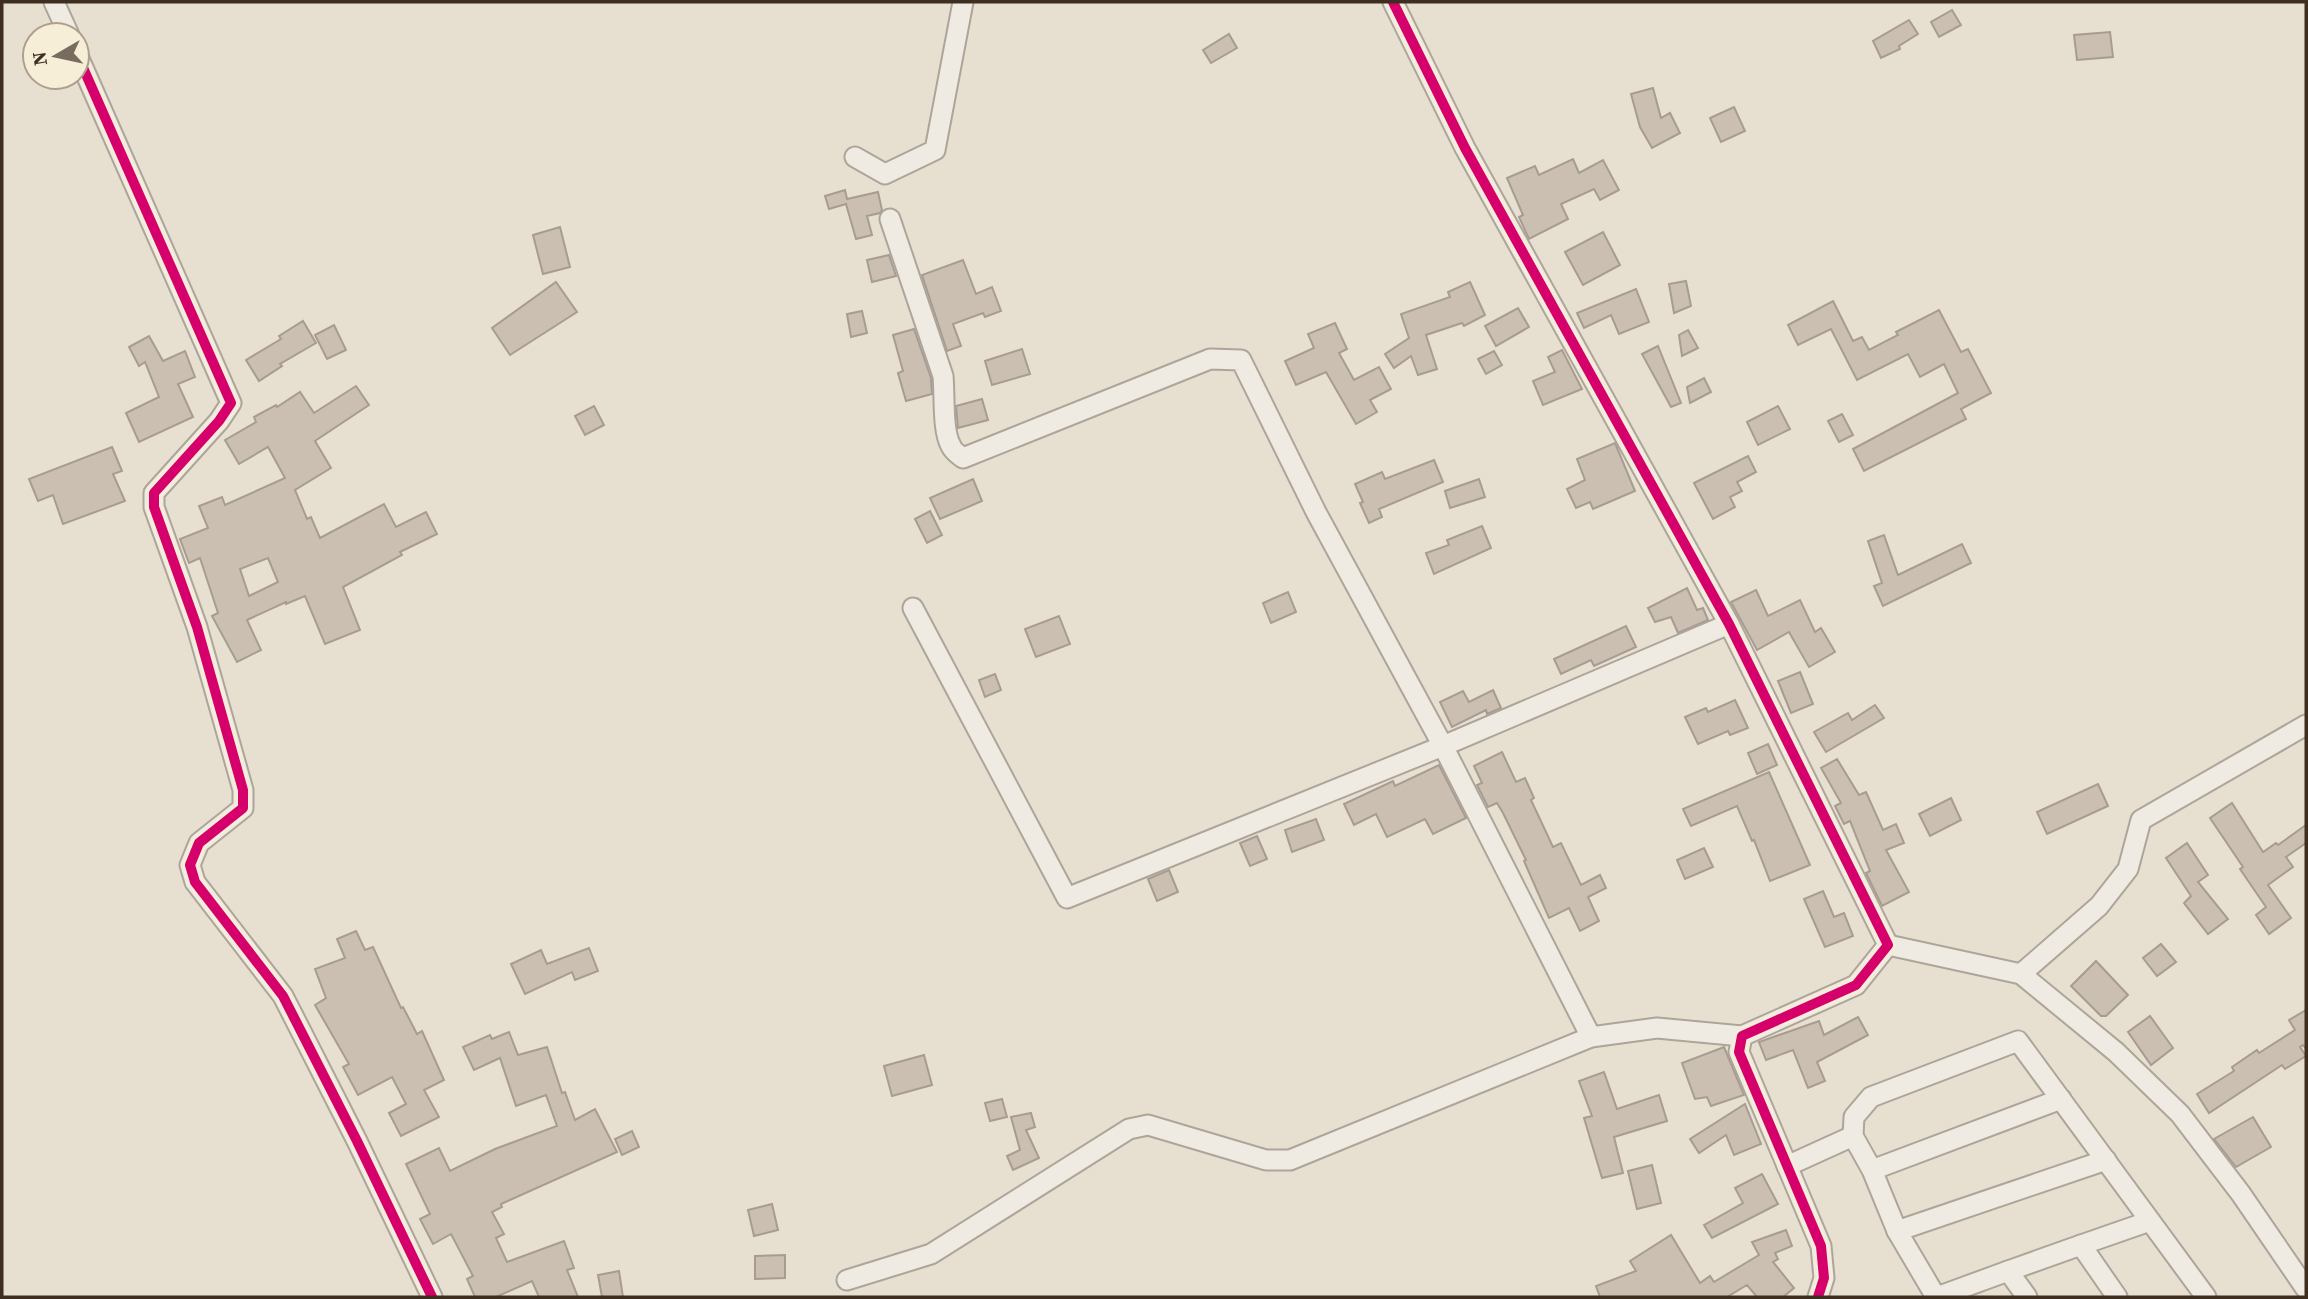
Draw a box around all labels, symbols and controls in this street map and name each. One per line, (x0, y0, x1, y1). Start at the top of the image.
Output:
north arrow (21, 21, 91, 91)
text: N (25, 50, 53, 68)

